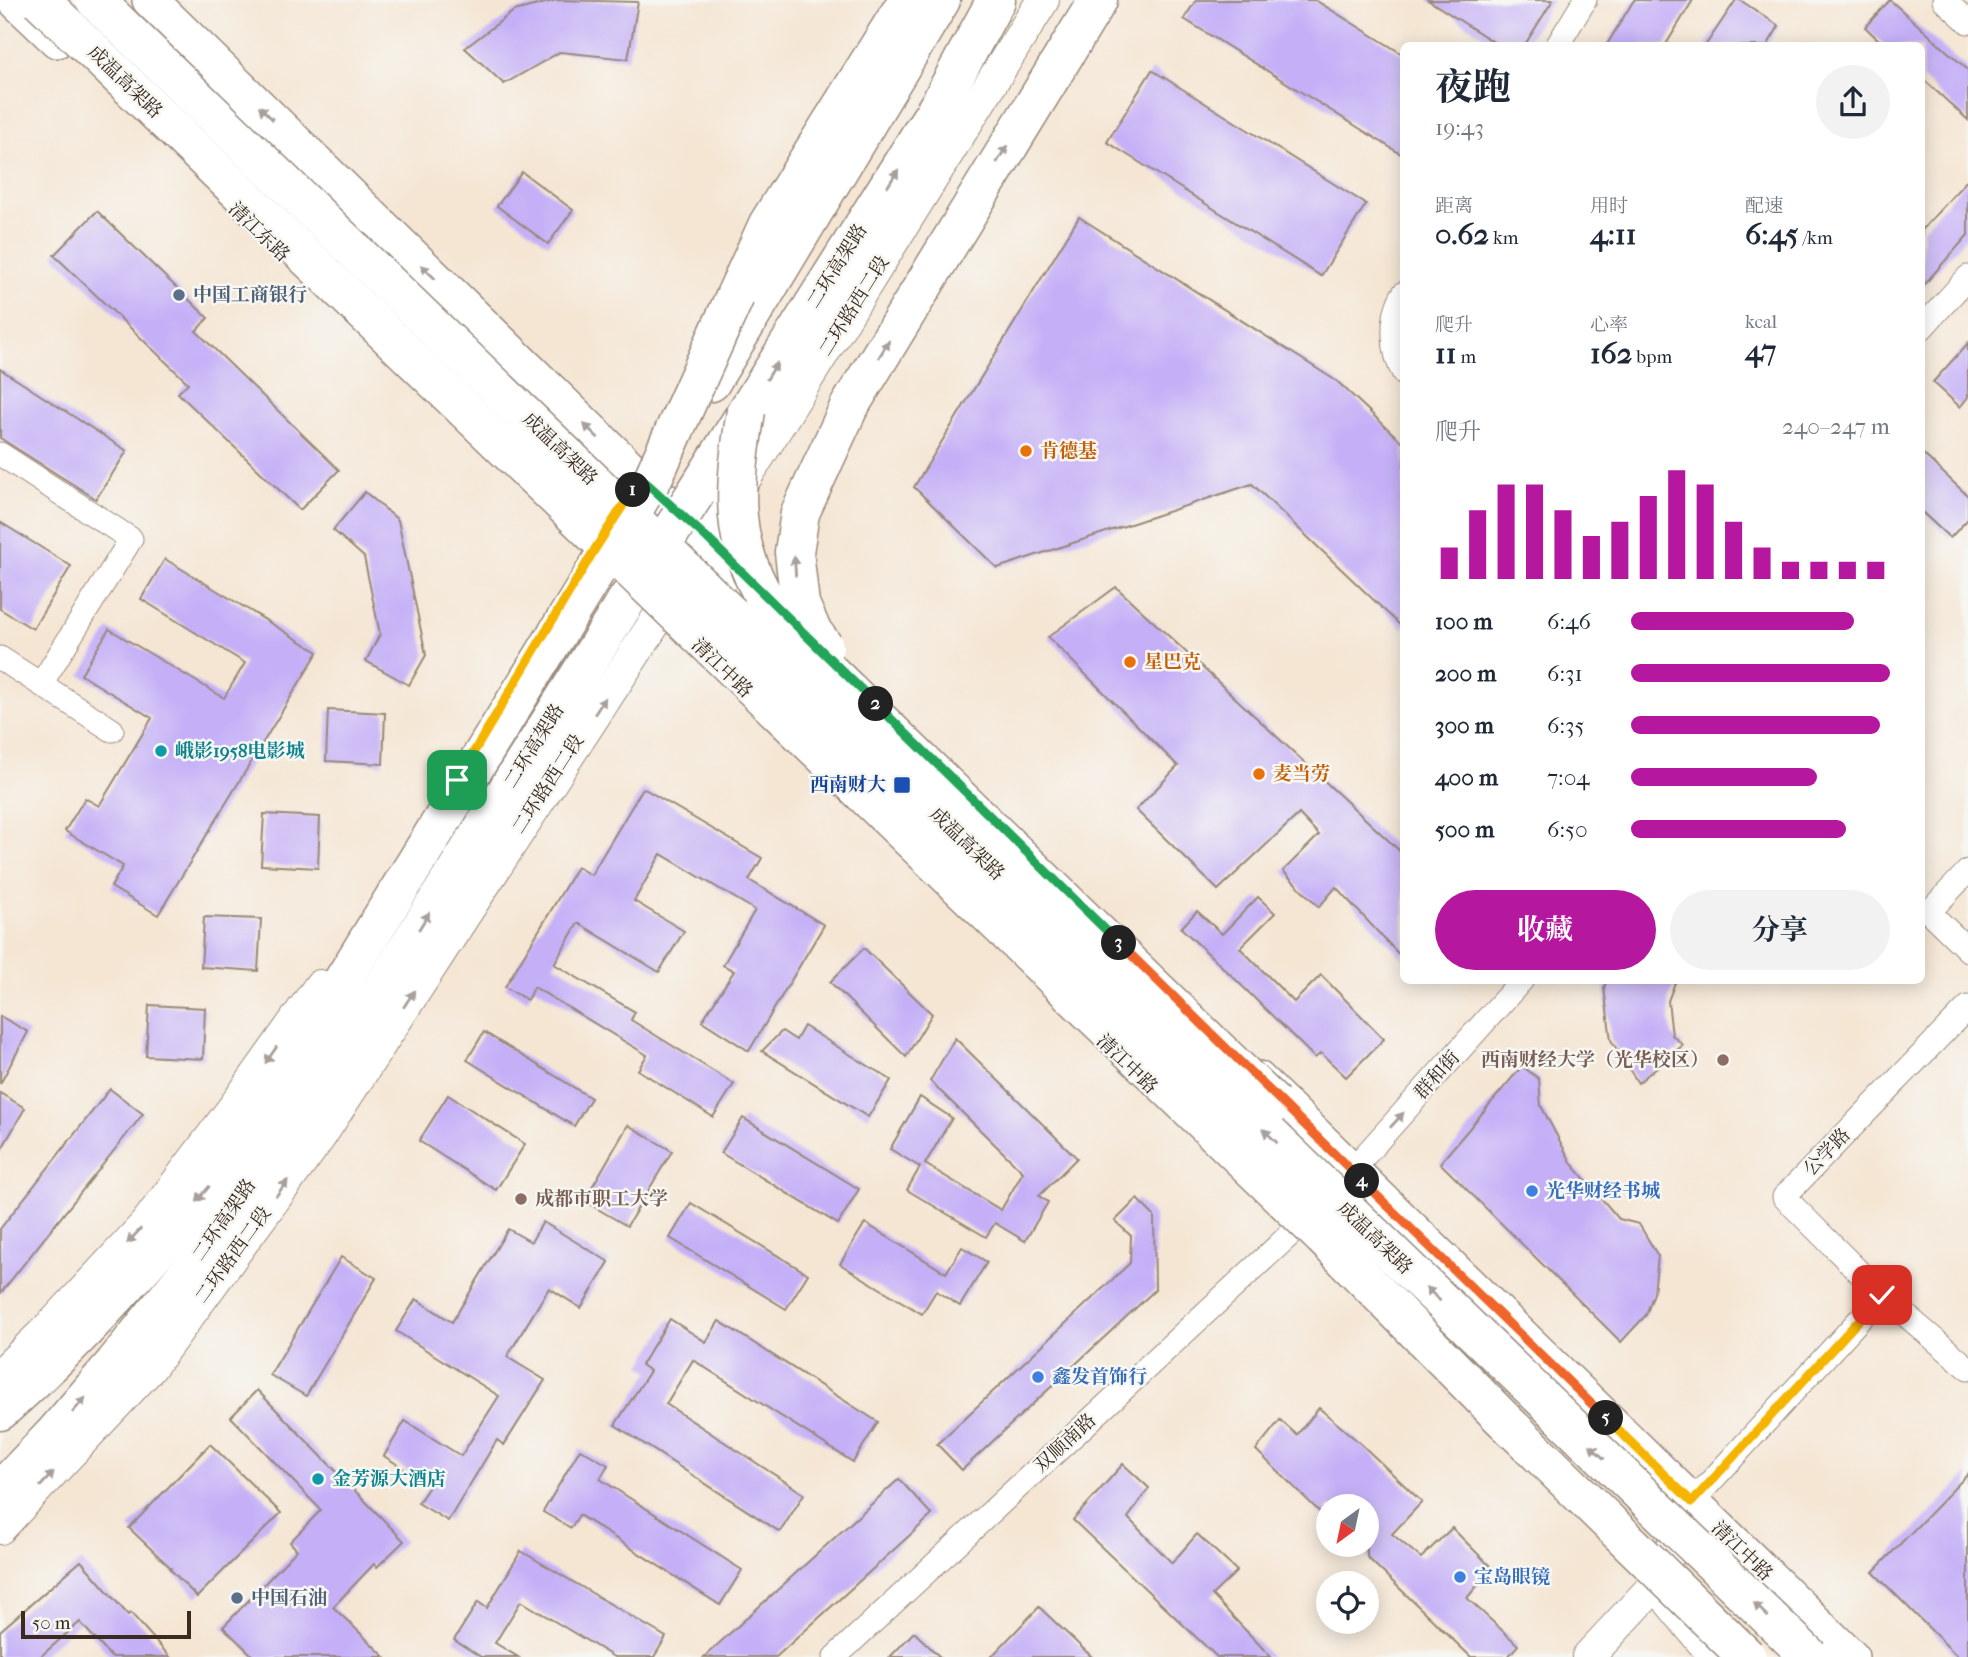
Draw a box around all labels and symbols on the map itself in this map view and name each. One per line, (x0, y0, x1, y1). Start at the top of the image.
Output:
street label: 成温高架路 (83, 41, 167, 123)
one-way arrow (258, 105, 275, 121)
one-way arrow (996, 145, 1009, 164)
one-way arrow (886, 168, 899, 188)
street label: 清江东路 (224, 198, 294, 266)
street label: 二环高架路 (802, 220, 872, 312)
street label: 二环路西二段 (814, 252, 894, 360)
one-way arrow (421, 264, 437, 281)
place label: 中国工商银行 (193, 284, 307, 306)
marker: 中国工商银行 (171, 287, 187, 303)
one-way arrow (878, 339, 890, 358)
one-way arrow (765, 361, 778, 380)
street label: 成温高架路 (518, 408, 602, 490)
one-way arrow (583, 424, 600, 440)
place label: 肯德基 (1040, 440, 1097, 462)
marker: 肯德基 (1018, 443, 1034, 459)
pin: 1 (616, 472, 650, 508)
one-way arrow (789, 555, 800, 577)
street label: 清江中路 (687, 634, 757, 702)
place label: 星巴克 (1144, 651, 1201, 673)
marker: 星巴克 (1122, 654, 1138, 670)
pin: 2 (858, 686, 894, 722)
one-way arrow (593, 696, 606, 716)
street label: 二环高架路 (499, 700, 569, 792)
street label: 二环路西二段 (508, 730, 588, 838)
place label: 峨影1958电影城 (175, 740, 305, 762)
marker: 峨影1958电影城 (153, 743, 169, 759)
pin (427, 750, 487, 810)
place label: 麦当劳 (1273, 763, 1330, 785)
marker: 麦当劳 (1251, 766, 1267, 782)
place label: 西南财大 (810, 774, 886, 796)
marker: 西南财大 (892, 775, 912, 795)
street label: 成温高架路 (925, 803, 1009, 885)
one-way arrow (418, 911, 431, 931)
pin: 3 (1102, 926, 1136, 960)
one-way arrow (402, 989, 415, 1009)
street label: 清江中路 (1092, 1030, 1162, 1098)
one-way arrow (264, 1046, 278, 1064)
street label: 群和街 (1410, 1046, 1464, 1104)
place label: 西南财经大学（光华校区） (1481, 1049, 1709, 1071)
marker: 西南财经大学（光华校区） (1715, 1052, 1731, 1068)
one-way arrow (1389, 1111, 1405, 1129)
street label: 公学路 (1799, 1124, 1855, 1180)
one-way arrow (1262, 1129, 1279, 1145)
pin: 4 (1344, 1164, 1380, 1198)
street label: 二环高架路 (188, 1175, 260, 1265)
one-way arrow (275, 1179, 289, 1197)
place label: 光华财经书城 (1546, 1180, 1660, 1202)
marker: 光华财经书城 (1524, 1183, 1540, 1199)
one-way arrow (196, 1186, 211, 1203)
place label: 成都市职工大学 (535, 1188, 668, 1210)
marker: 成都市职工大学 (513, 1191, 529, 1207)
street label: 成温高架路 (1333, 1197, 1417, 1279)
street label: 二环路西二段 (191, 1202, 275, 1308)
one-way arrow (127, 1227, 143, 1244)
pin (1852, 1265, 1912, 1325)
one-way arrow (1425, 1286, 1442, 1303)
place label: 鑫发首饰行 (1052, 1366, 1147, 1388)
marker: 鑫发首饰行 (1030, 1369, 1046, 1385)
one-way arrow (71, 1396, 87, 1414)
pin: 5 (1588, 1400, 1624, 1436)
street label: 双顺南路 (1030, 1409, 1100, 1477)
one-way arrow (1589, 1443, 1606, 1460)
place label: 金芳源大酒店 (332, 1468, 446, 1490)
one-way arrow (38, 1471, 54, 1488)
marker: 金芳源大酒店 (310, 1471, 326, 1487)
north arrow (1316, 1494, 1379, 1558)
street label: 清江中路 (1707, 1517, 1777, 1585)
place label: 宝岛眼镜 (1474, 1566, 1550, 1588)
marker: 宝岛眼镜 (1452, 1569, 1468, 1585)
place label: 中国石油 (251, 1587, 327, 1609)
marker: 中国石油 (229, 1590, 245, 1606)
one-way arrow (1753, 1602, 1770, 1618)
scale bar (21, 1608, 191, 1640)

